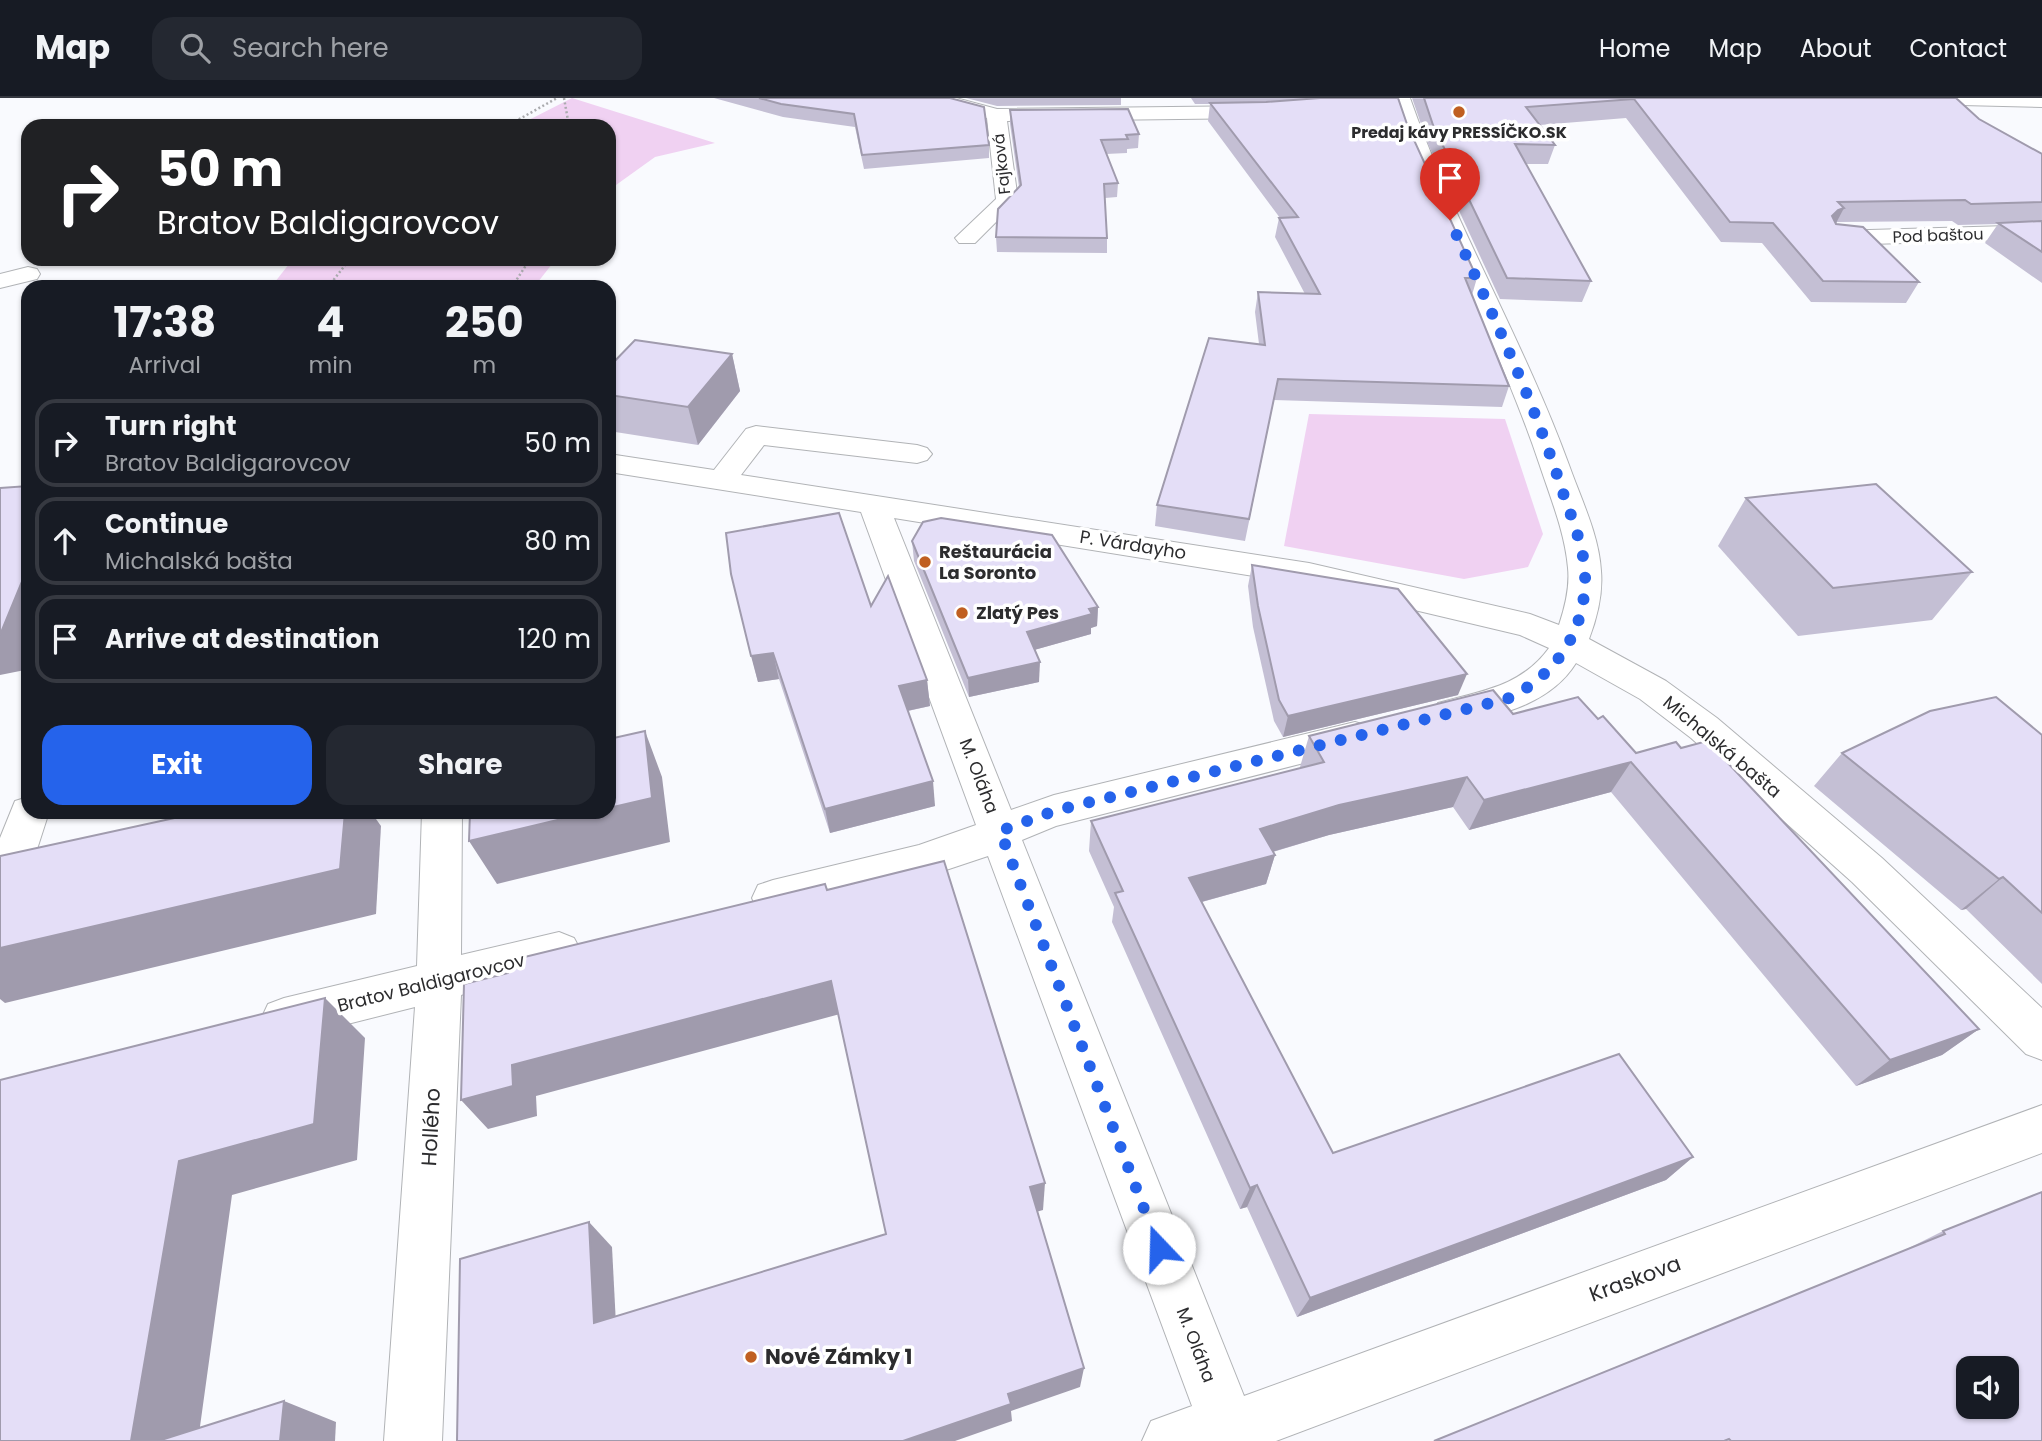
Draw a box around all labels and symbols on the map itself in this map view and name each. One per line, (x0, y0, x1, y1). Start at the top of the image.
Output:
marker: Predaj kávy PRESSÍČKO.SK (1451, 104, 1467, 120)
place label: Predaj kávy PRESSÍČKO.SK (1351, 121, 1567, 144)
street label: Fajková (987, 132, 1016, 196)
pin (1420, 148, 1480, 220)
street label: Pod baštou (1892, 222, 1984, 249)
street label: P. Várdayho (1078, 524, 1188, 565)
place label: Reštaurácia La Soronto (939, 539, 1052, 585)
marker: Reštaurácia La Soronto (917, 554, 933, 570)
place label: Zlatý Pes (976, 600, 1059, 625)
marker: Zlatý Pes (954, 605, 970, 621)
street label: Michalská bašta (1658, 690, 1787, 803)
street label: M. Oláha (954, 735, 1005, 817)
street label: Bratov Baldigarovcov (335, 947, 527, 1018)
street label: Hollého (414, 1087, 447, 1167)
position arrow (1122, 1211, 1196, 1285)
street label: Kraskova (1585, 1249, 1685, 1309)
street label: M. Oláha (1171, 1304, 1222, 1386)
place label: Nové Zámky 1 (765, 1342, 912, 1371)
marker: Nové Zámky 1 (743, 1349, 759, 1365)

